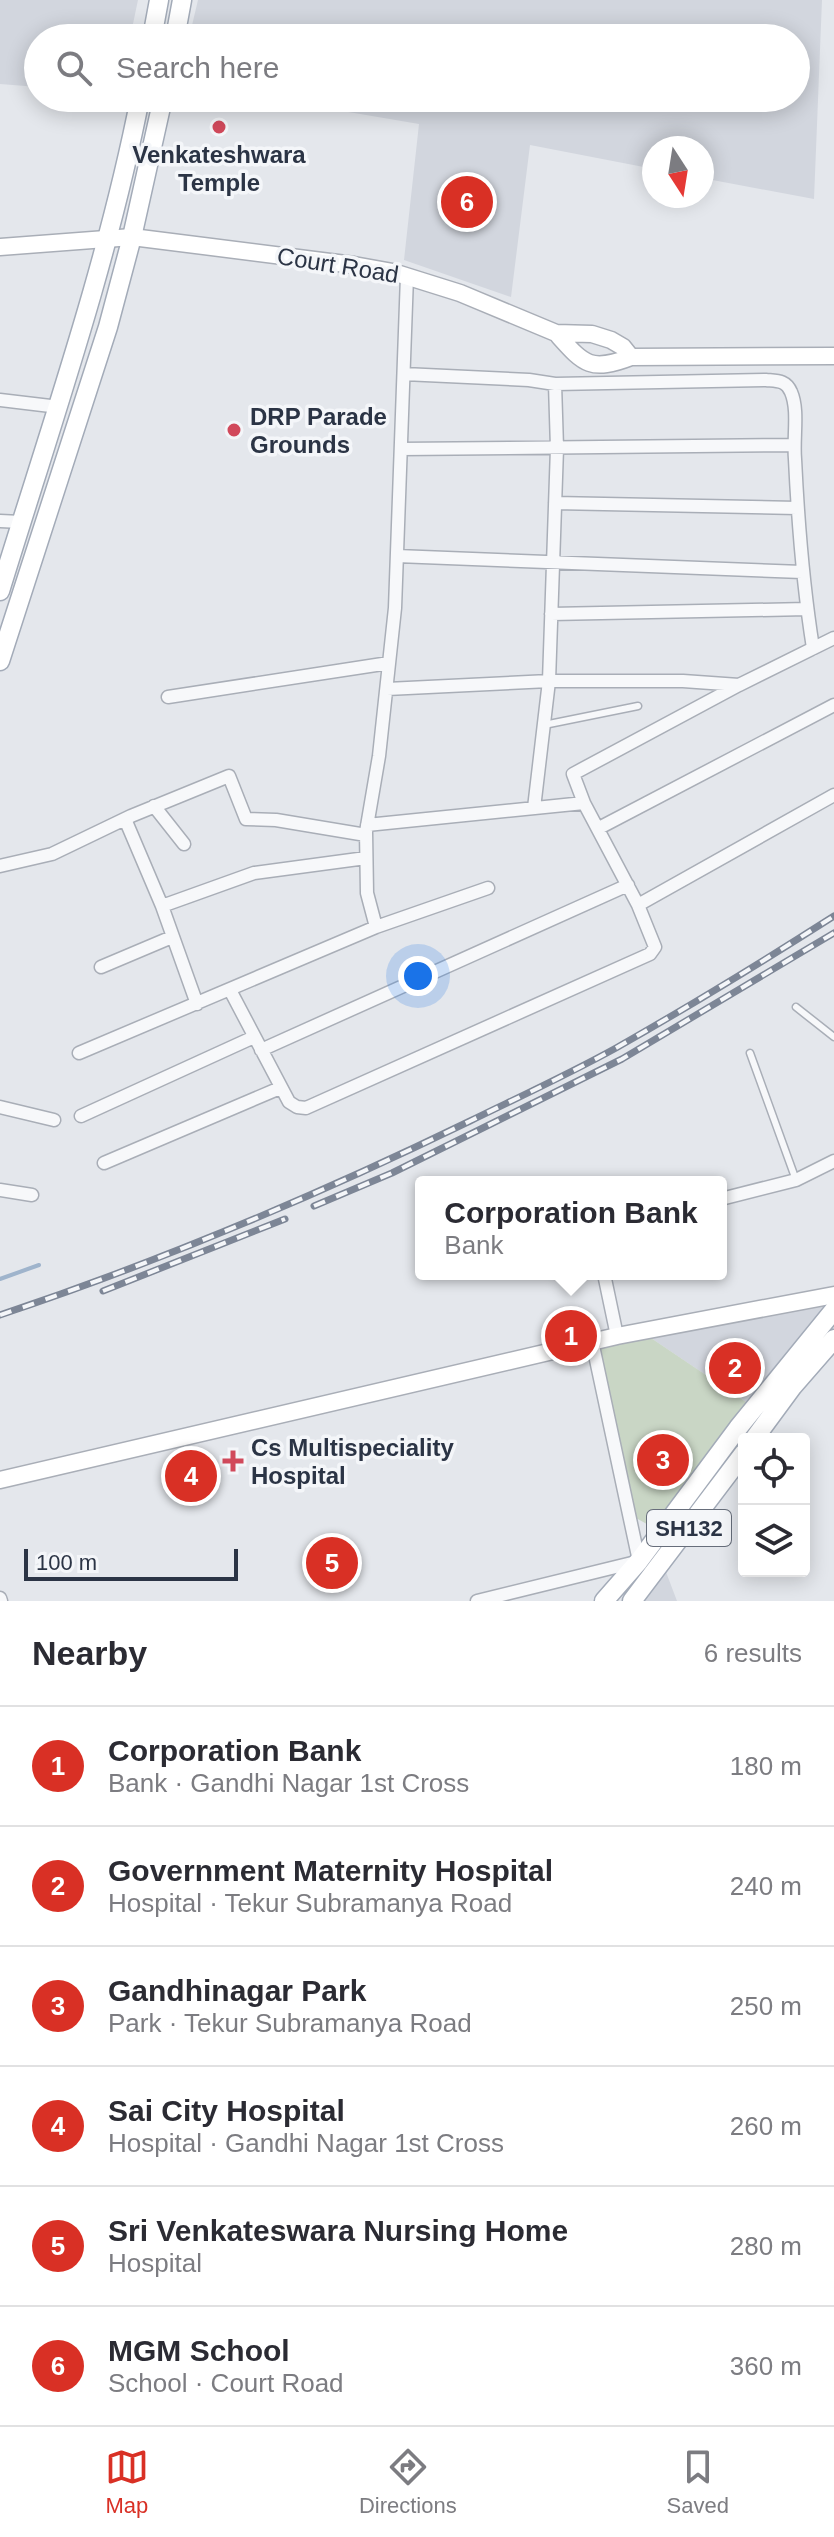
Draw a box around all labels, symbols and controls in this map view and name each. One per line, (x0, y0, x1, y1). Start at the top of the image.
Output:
search box (24, 24, 810, 112)
icon: search (52, 46, 96, 90)
text: Search here (116, 51, 279, 84)
marker: Venkateshwara Temple (210, 118, 228, 136)
north arrow (642, 136, 714, 208)
place label: Venkateshwara Temple (132, 141, 306, 196)
pin: 6 (441, 172, 493, 232)
street label: Court Road (275, 242, 401, 288)
place label: DRP Parade Grounds (250, 403, 387, 458)
marker: DRP Parade Grounds (225, 421, 243, 439)
your location (398, 956, 438, 996)
popup (415, 1176, 727, 1280)
text: Corporation Bank (444, 1196, 698, 1229)
text: Bank (444, 1230, 504, 1260)
pin: 1 (545, 1306, 597, 1366)
pin: 2 (709, 1338, 761, 1398)
pin: 3 (637, 1430, 689, 1490)
map controls (738, 1433, 810, 1577)
button: locate (738, 1433, 810, 1505)
place label: Cs Multispeciality Hospital (251, 1434, 454, 1489)
pin: 4 (165, 1446, 217, 1506)
marker: Cs Multispeciality Hospital (222, 1450, 244, 1472)
button: layers (738, 1505, 810, 1577)
road number: SH132 (647, 1510, 731, 1546)
pin: 5 (306, 1533, 358, 1593)
scale bar (24, 1545, 238, 1581)
text: 100 m (36, 1550, 97, 1575)
text: Nearby (32, 1634, 147, 1672)
text: 6 results (704, 1638, 802, 1668)
text: Corporation Bank (108, 1734, 361, 1767)
text: 1 (51, 1751, 65, 1781)
text: 180 m (730, 1751, 802, 1781)
text: Bank · Gandhi Nagar 1st Cross (108, 1768, 469, 1798)
text: Government Maternity Hospital (108, 1854, 553, 1887)
text: 2 (51, 1871, 65, 1901)
text: 240 m (730, 1871, 802, 1901)
text: Hospital · Tekur Subramanya Road (108, 1888, 512, 1918)
text: Gandhinagar Park (108, 1974, 366, 2007)
text: 3 (51, 1991, 65, 2021)
text: 250 m (730, 1991, 802, 2021)
text: Park · Tekur Subramanya Road (108, 2008, 472, 2038)
text: Sai City Hospital (108, 2094, 345, 2127)
text: 4 (51, 2111, 65, 2141)
text: 260 m (730, 2111, 802, 2141)
text: Hospital · Gandhi Nagar 1st Cross (108, 2128, 504, 2158)
text: Sri Venkateswara Nursing Home (108, 2214, 568, 2247)
text: 5 (51, 2231, 65, 2261)
text: 280 m (730, 2231, 802, 2261)
text: Hospital (108, 2248, 202, 2278)
text: MGM School (108, 2334, 290, 2367)
text: 6 (51, 2351, 65, 2381)
text: 360 m (730, 2351, 802, 2381)
text: School · Court Road (108, 2368, 344, 2398)
tab: Map (105, 2445, 149, 2519)
tab: Directions (359, 2445, 457, 2519)
tab: Saved (667, 2445, 729, 2519)

